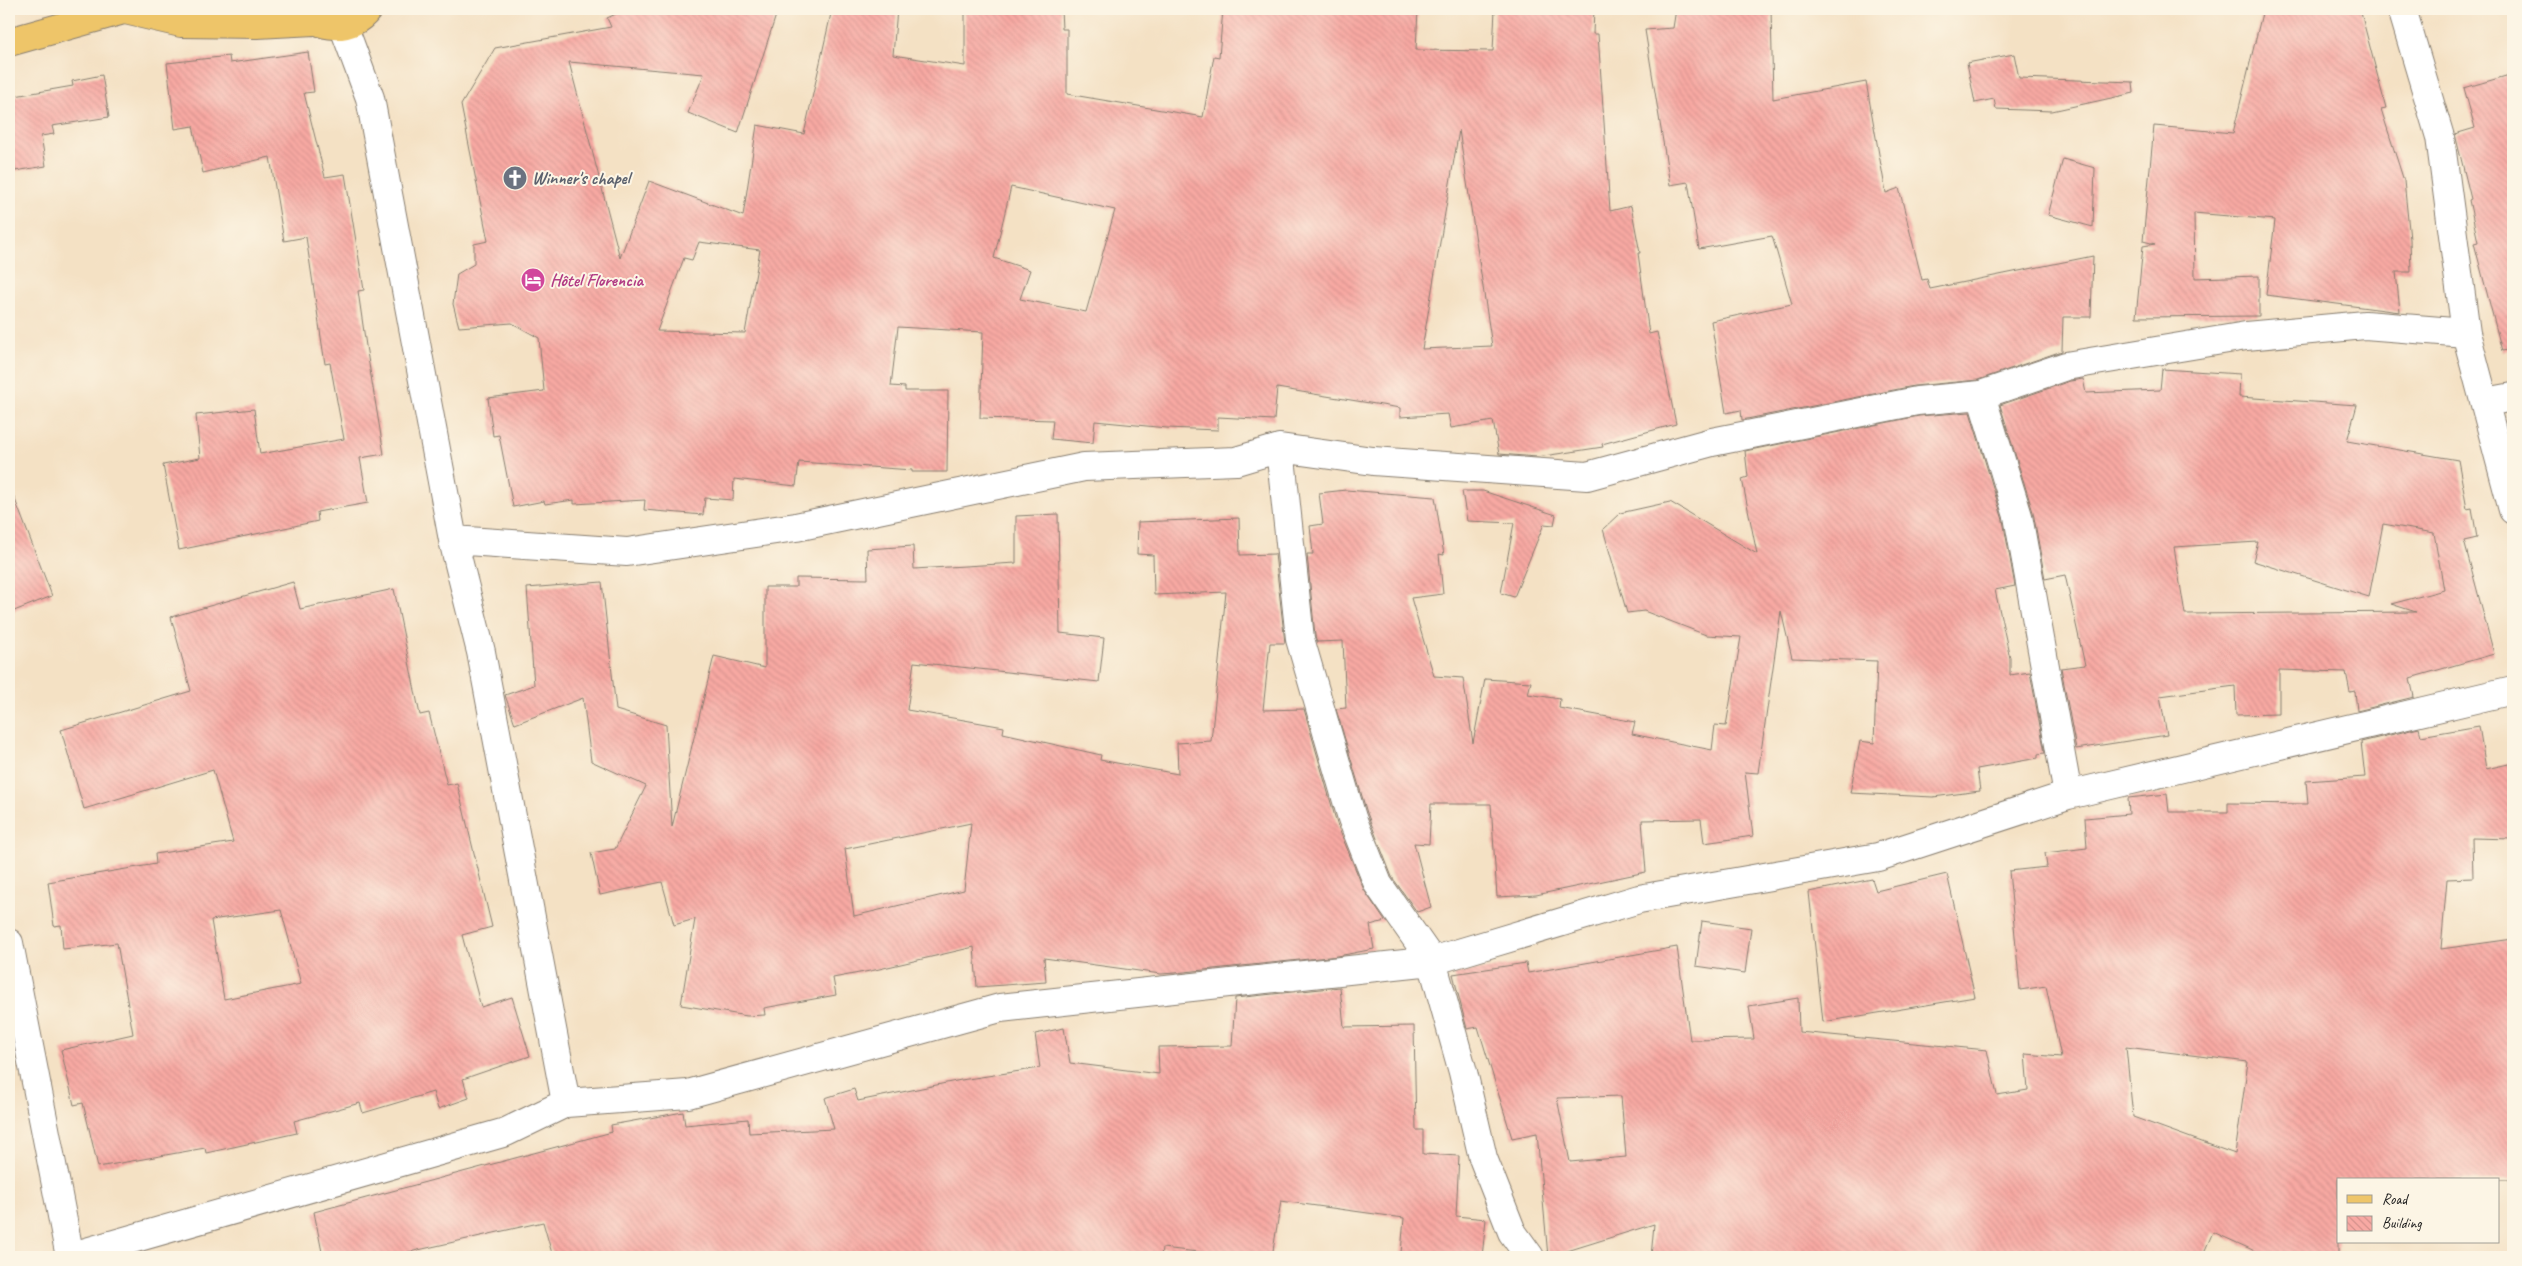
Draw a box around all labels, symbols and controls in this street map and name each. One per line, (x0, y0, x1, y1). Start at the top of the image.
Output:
church icon: Winner's chapel (502, 165, 528, 191)
place label: Winner's chapel (532, 167, 633, 189)
hotel icon: Hôtel Florencia (520, 267, 546, 293)
place label: Hôtel Florencia (550, 269, 644, 291)
legend (2337, 1178, 2500, 1244)
text: Road (2382, 1190, 2409, 1209)
text: Building (2382, 1214, 2422, 1233)

